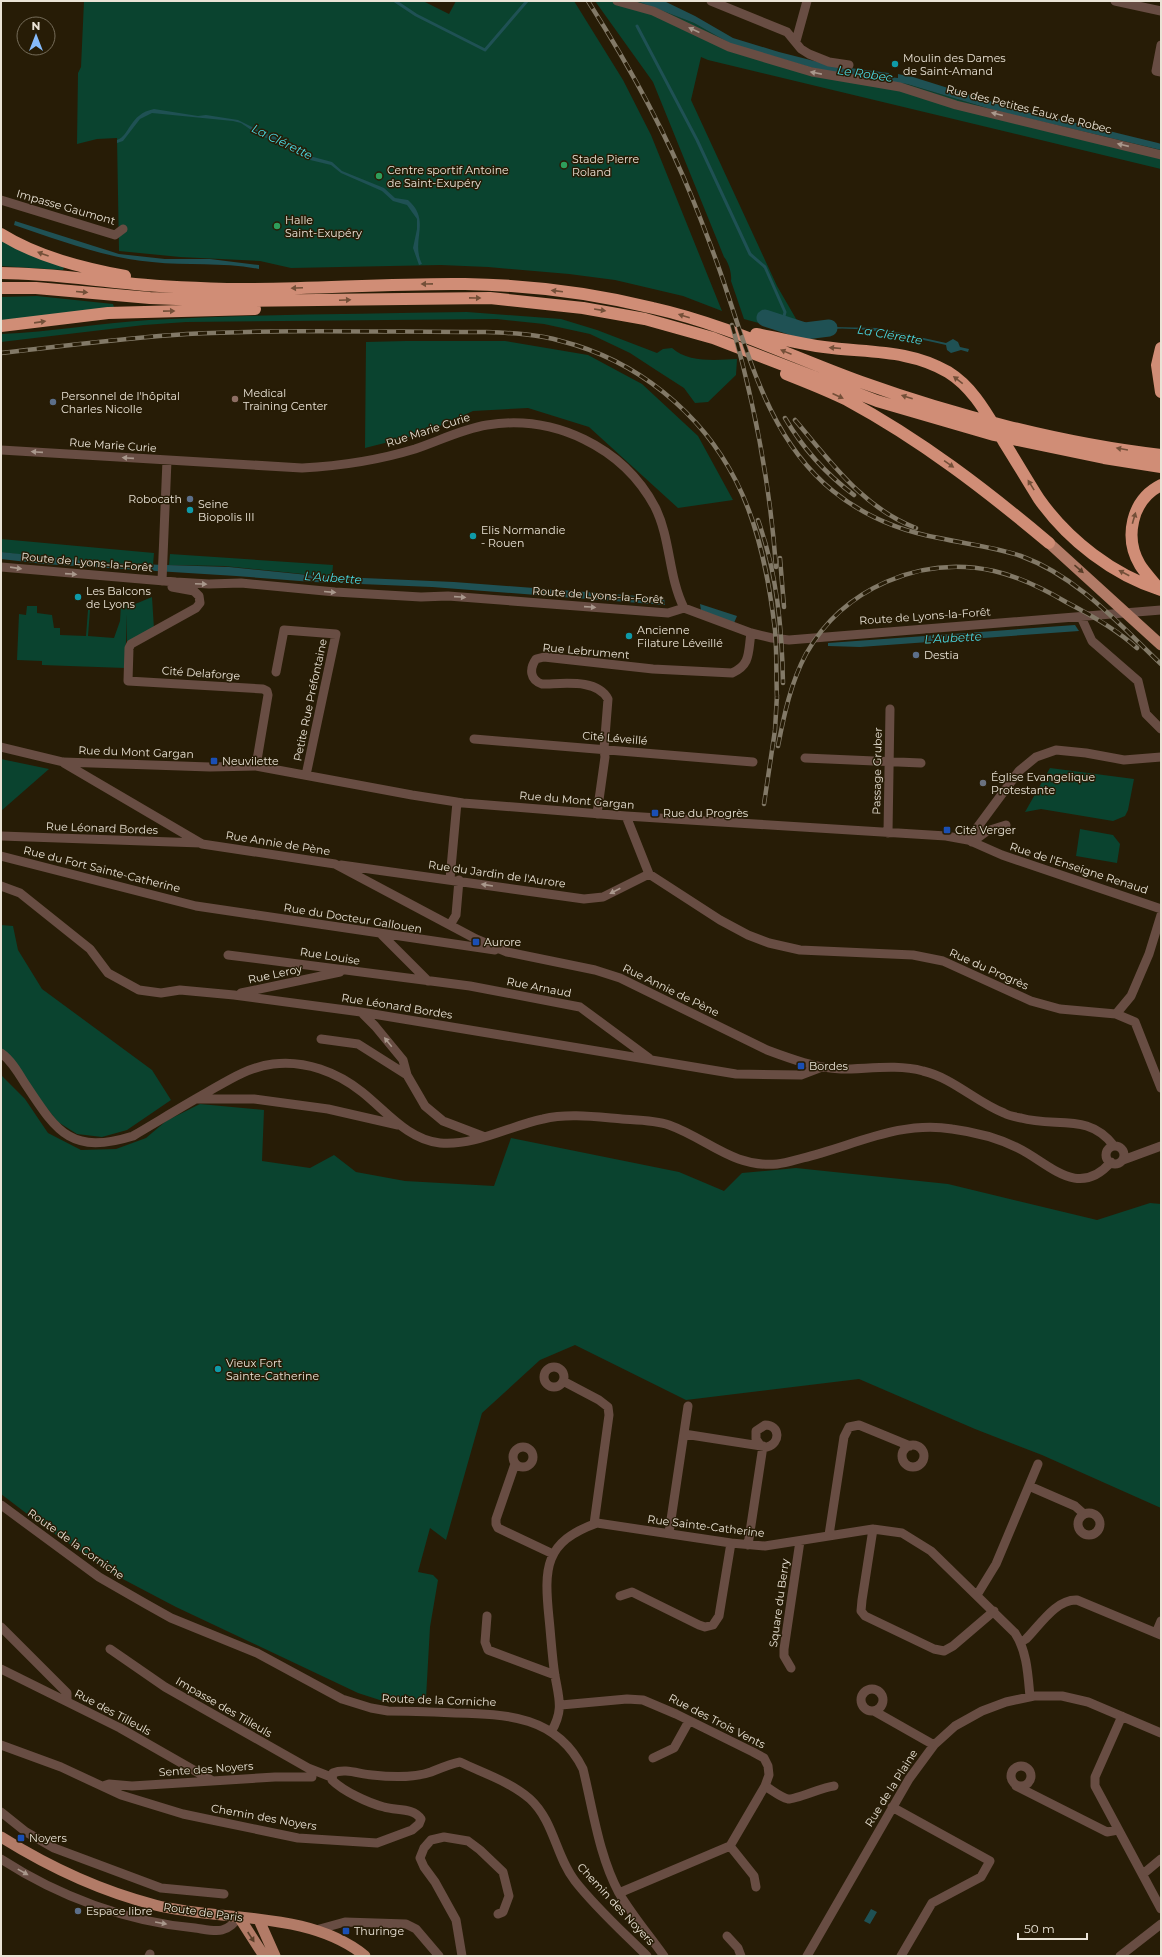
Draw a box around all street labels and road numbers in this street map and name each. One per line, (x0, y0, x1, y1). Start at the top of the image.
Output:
street label: Rue des Petites Eaux de Robec (945, 82, 1113, 136)
street label: Impasse Gaumont (15, 186, 117, 228)
street label: Rue Marie Curie (384, 410, 472, 450)
street label: Rue Marie Curie (69, 435, 158, 455)
street label: Route de Lyons-la-Forêt (21, 549, 154, 575)
street label: Route de Lyons-la-Forêt (532, 583, 665, 607)
street label: Route de Lyons-la-Forêt (859, 604, 992, 628)
street label: Petite Rue Préfontaine (290, 637, 330, 762)
street label: Rue Lebrument (542, 640, 631, 662)
street label: Cité Delaforge (161, 663, 241, 683)
street label: Passage Gruber (869, 727, 885, 815)
street label: Cité Léveillé (582, 728, 649, 748)
street label: Rue du Mont Gargan (78, 743, 194, 761)
street label: Rue du Mont Gargan (519, 788, 635, 812)
street label: Rue Léonard Bordes (46, 819, 159, 837)
street label: Rue Annie de Pène (225, 828, 332, 858)
street label: Rue de l'Enseigne Renaud (1008, 839, 1150, 897)
street label: Rue du Fort Sainte-Catherine (22, 843, 182, 895)
street label: Rue du Jardin de l'Aurore (427, 857, 567, 891)
street label: Rue du Docteur Gallouen (283, 900, 423, 936)
street label: Rue Louise (299, 944, 361, 968)
street label: Rue du Progrès (947, 945, 1031, 993)
street label: Rue Leroy (247, 961, 303, 987)
street label: Rue Annie de Pène (620, 961, 722, 1020)
street label: Rue Arnaud (505, 974, 573, 1000)
street label: Rue Léonard Bordes (340, 990, 454, 1022)
street label: Route de la Corniche (25, 1505, 127, 1583)
street label: Rue Sainte-Catherine (647, 1512, 766, 1540)
street label: Square du Berry (766, 1558, 792, 1648)
street label: Impasse des Tilleuls (173, 1674, 275, 1741)
street label: Rue des Tilleuls (72, 1686, 154, 1738)
street label: Route de la Corniche (381, 1691, 497, 1709)
street label: Rue des Trois Vents (666, 1691, 768, 1752)
street label: Rue de la Plaine (862, 1746, 921, 1829)
street label: Sente des Noyers (158, 1759, 254, 1779)
street label: Chemin des Noyers (210, 1801, 319, 1833)
street label: Chemin des Noyers (574, 1860, 658, 1948)
street label: Route de Paris (162, 1900, 244, 1925)

